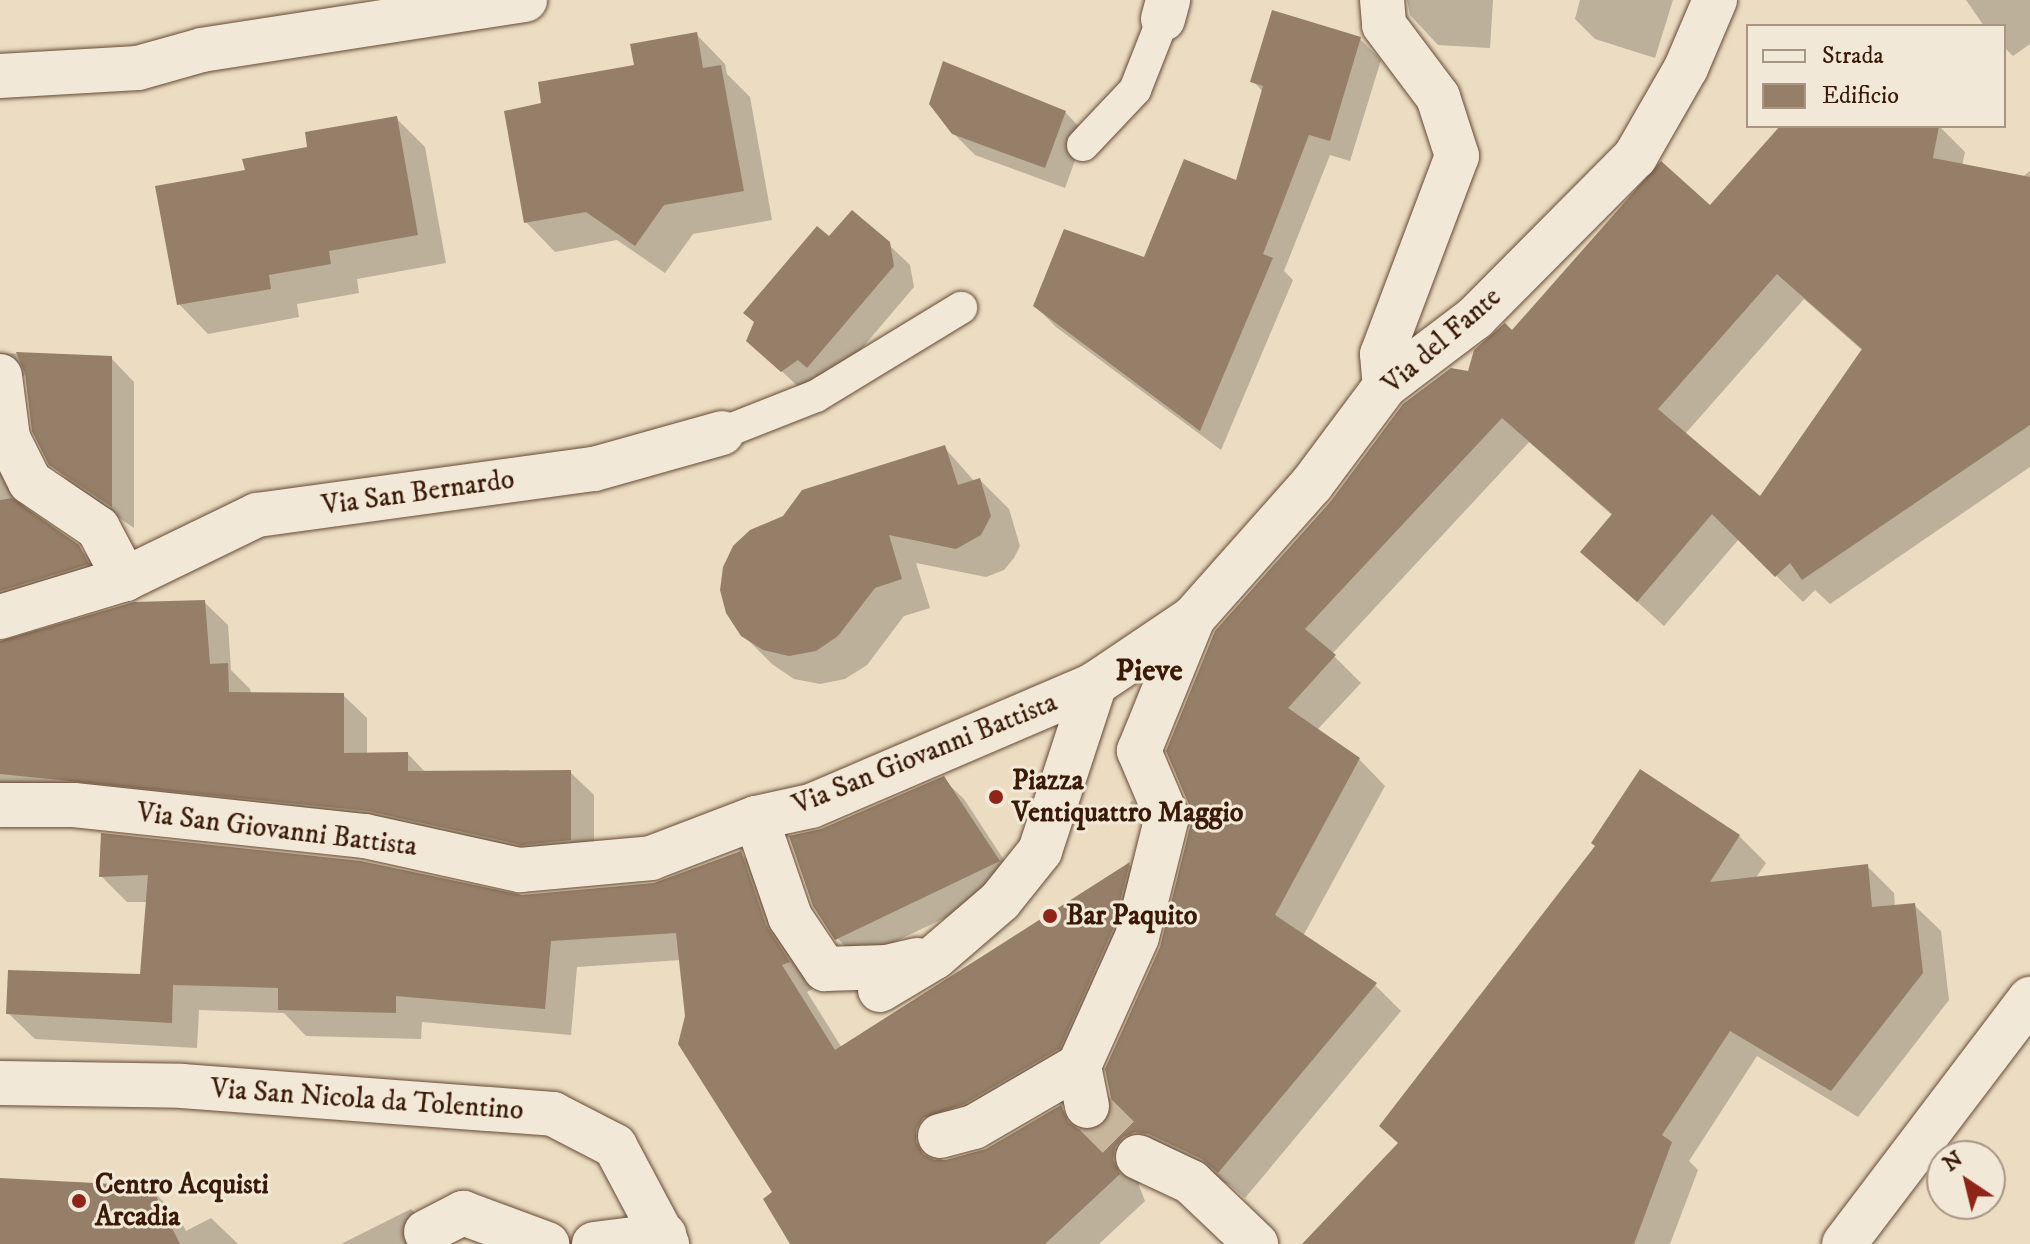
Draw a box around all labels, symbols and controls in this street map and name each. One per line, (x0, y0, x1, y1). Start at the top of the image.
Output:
legend (1746, 24, 2006, 128)
text: Strada (1822, 41, 1884, 71)
text: Edificio (1822, 81, 1899, 111)
street label: Via del Fante (1376, 280, 1508, 402)
street label: Via San Bernardo (320, 463, 516, 523)
district label: Pieve (1115, 652, 1183, 690)
street label: Via San Giovanni Battista (788, 686, 1062, 822)
place label: Piazza Ventiquattro Maggio (1012, 764, 1243, 830)
marker: Piazza Ventiquattro Maggio (987, 788, 1005, 806)
street label: Via San Giovanni Battista (135, 796, 419, 864)
place label: Bar Paquito (1066, 899, 1197, 933)
marker: Bar Paquito (1041, 907, 1059, 925)
street label: Via San Nicola da Tolentino (209, 1072, 525, 1128)
north arrow (1926, 1140, 2006, 1220)
text: N (1938, 1145, 1968, 1178)
place label: Centro Acquisti Arcadia (95, 1168, 269, 1234)
marker: Centro Acquisti Arcadia (70, 1192, 88, 1210)

